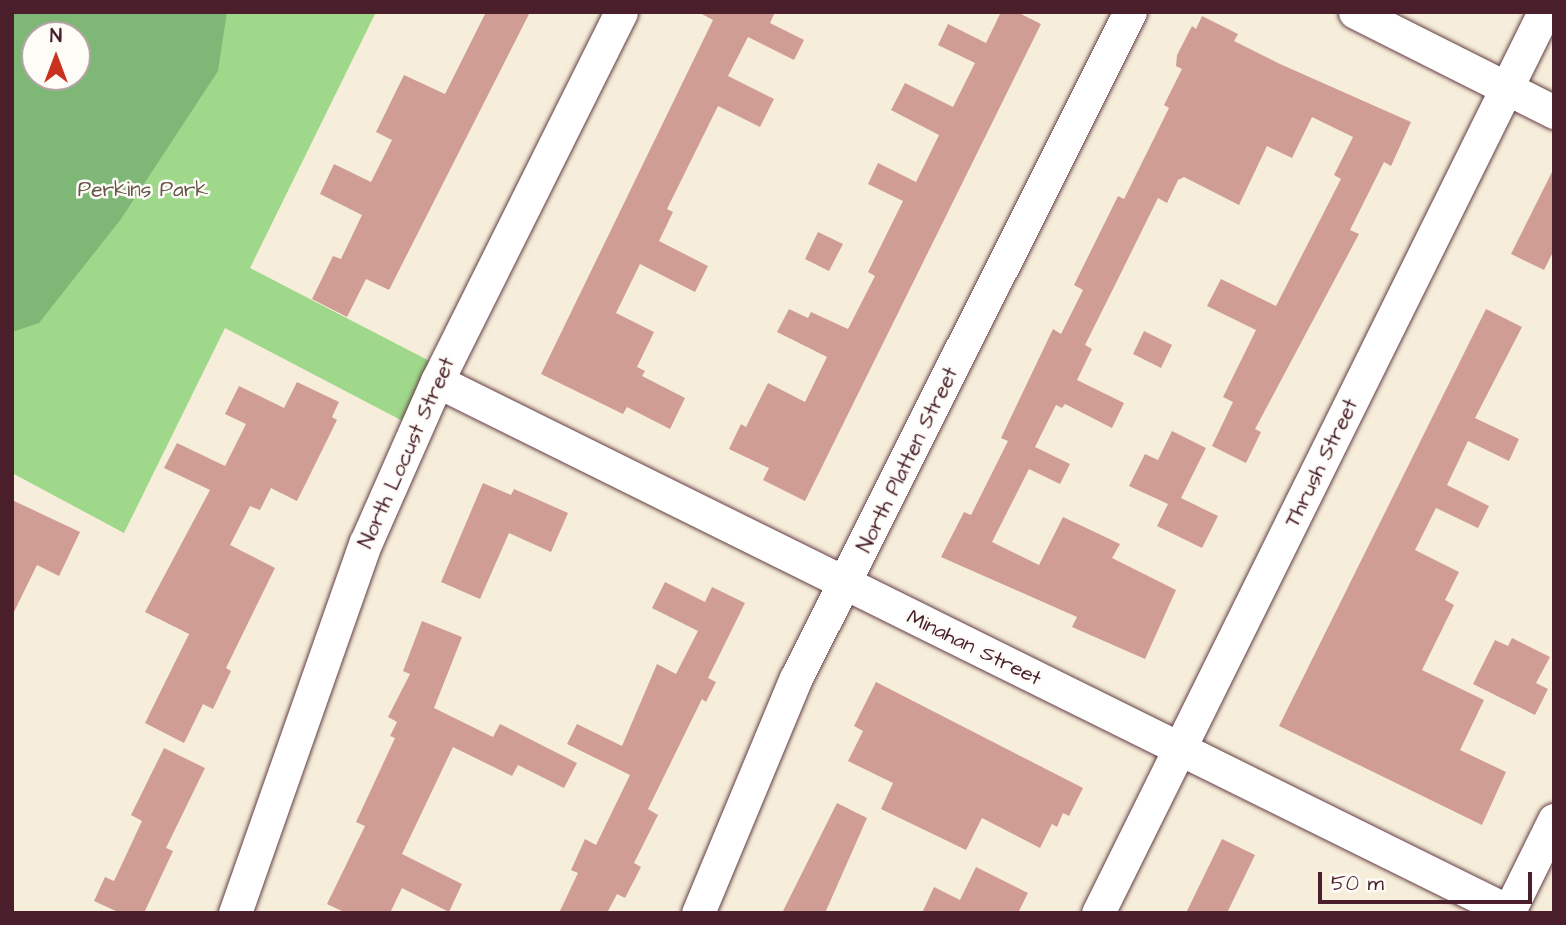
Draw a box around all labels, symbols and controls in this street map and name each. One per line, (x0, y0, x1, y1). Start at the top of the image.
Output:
north arrow (21, 21, 91, 91)
text: N (50, 23, 62, 50)
park label: Perkins Park (78, 177, 208, 203)
street label: North Locust Street (354, 354, 460, 552)
street label: North Platten Street (852, 363, 964, 557)
street label: Thrush Street (1280, 395, 1364, 531)
street label: Minahan Street (903, 605, 1045, 691)
scale bar (1321, 858, 1534, 902)
text: 50 m (1331, 869, 1384, 898)

